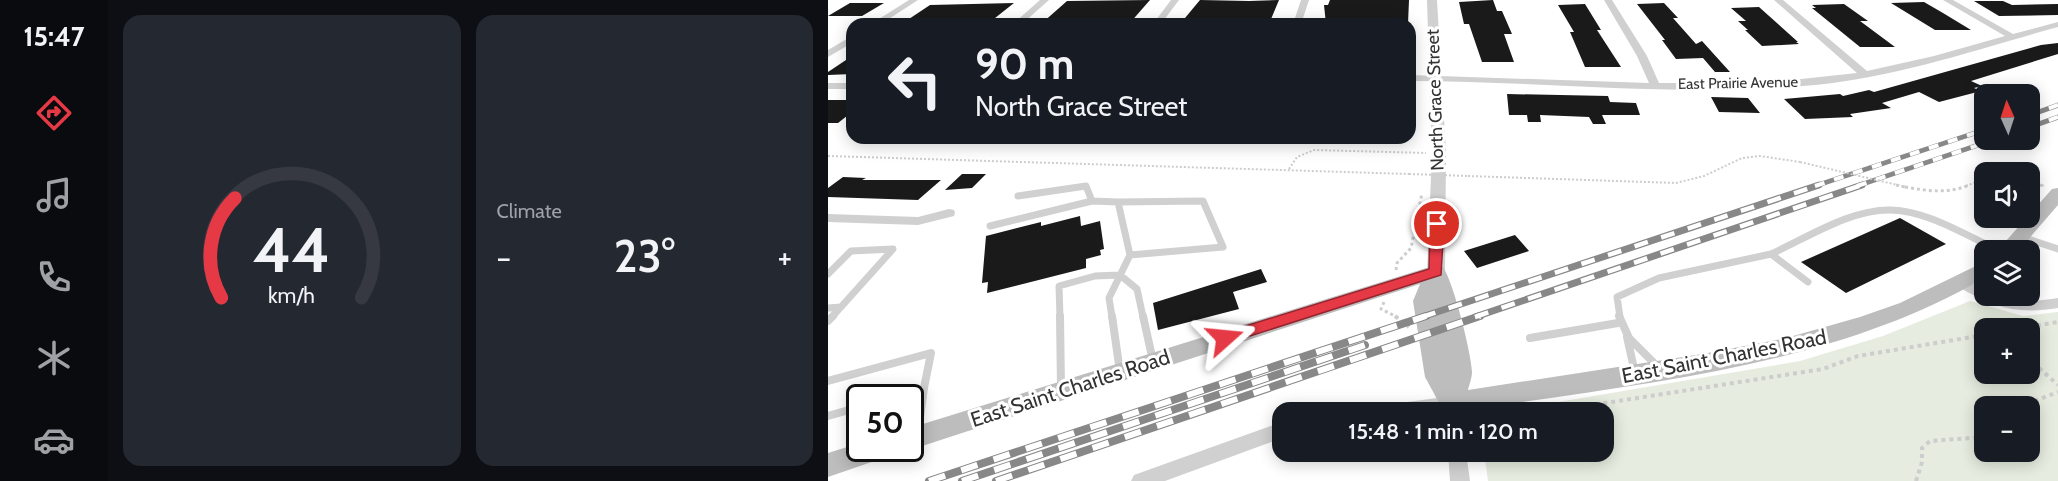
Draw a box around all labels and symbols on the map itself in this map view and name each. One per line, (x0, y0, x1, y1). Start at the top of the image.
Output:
street label: North Grace Street (1422, 29, 1448, 171)
street label: East Prairie Avenue (1678, 73, 1799, 93)
north arrow (1974, 84, 2040, 150)
pin (1411, 198, 1462, 249)
position arrow (1193, 306, 1257, 370)
street label: East Saint Charles Road (1620, 324, 1828, 388)
street label: East Saint Charles Road (967, 344, 1173, 432)
speed limit sign: 50 (846, 384, 924, 462)

